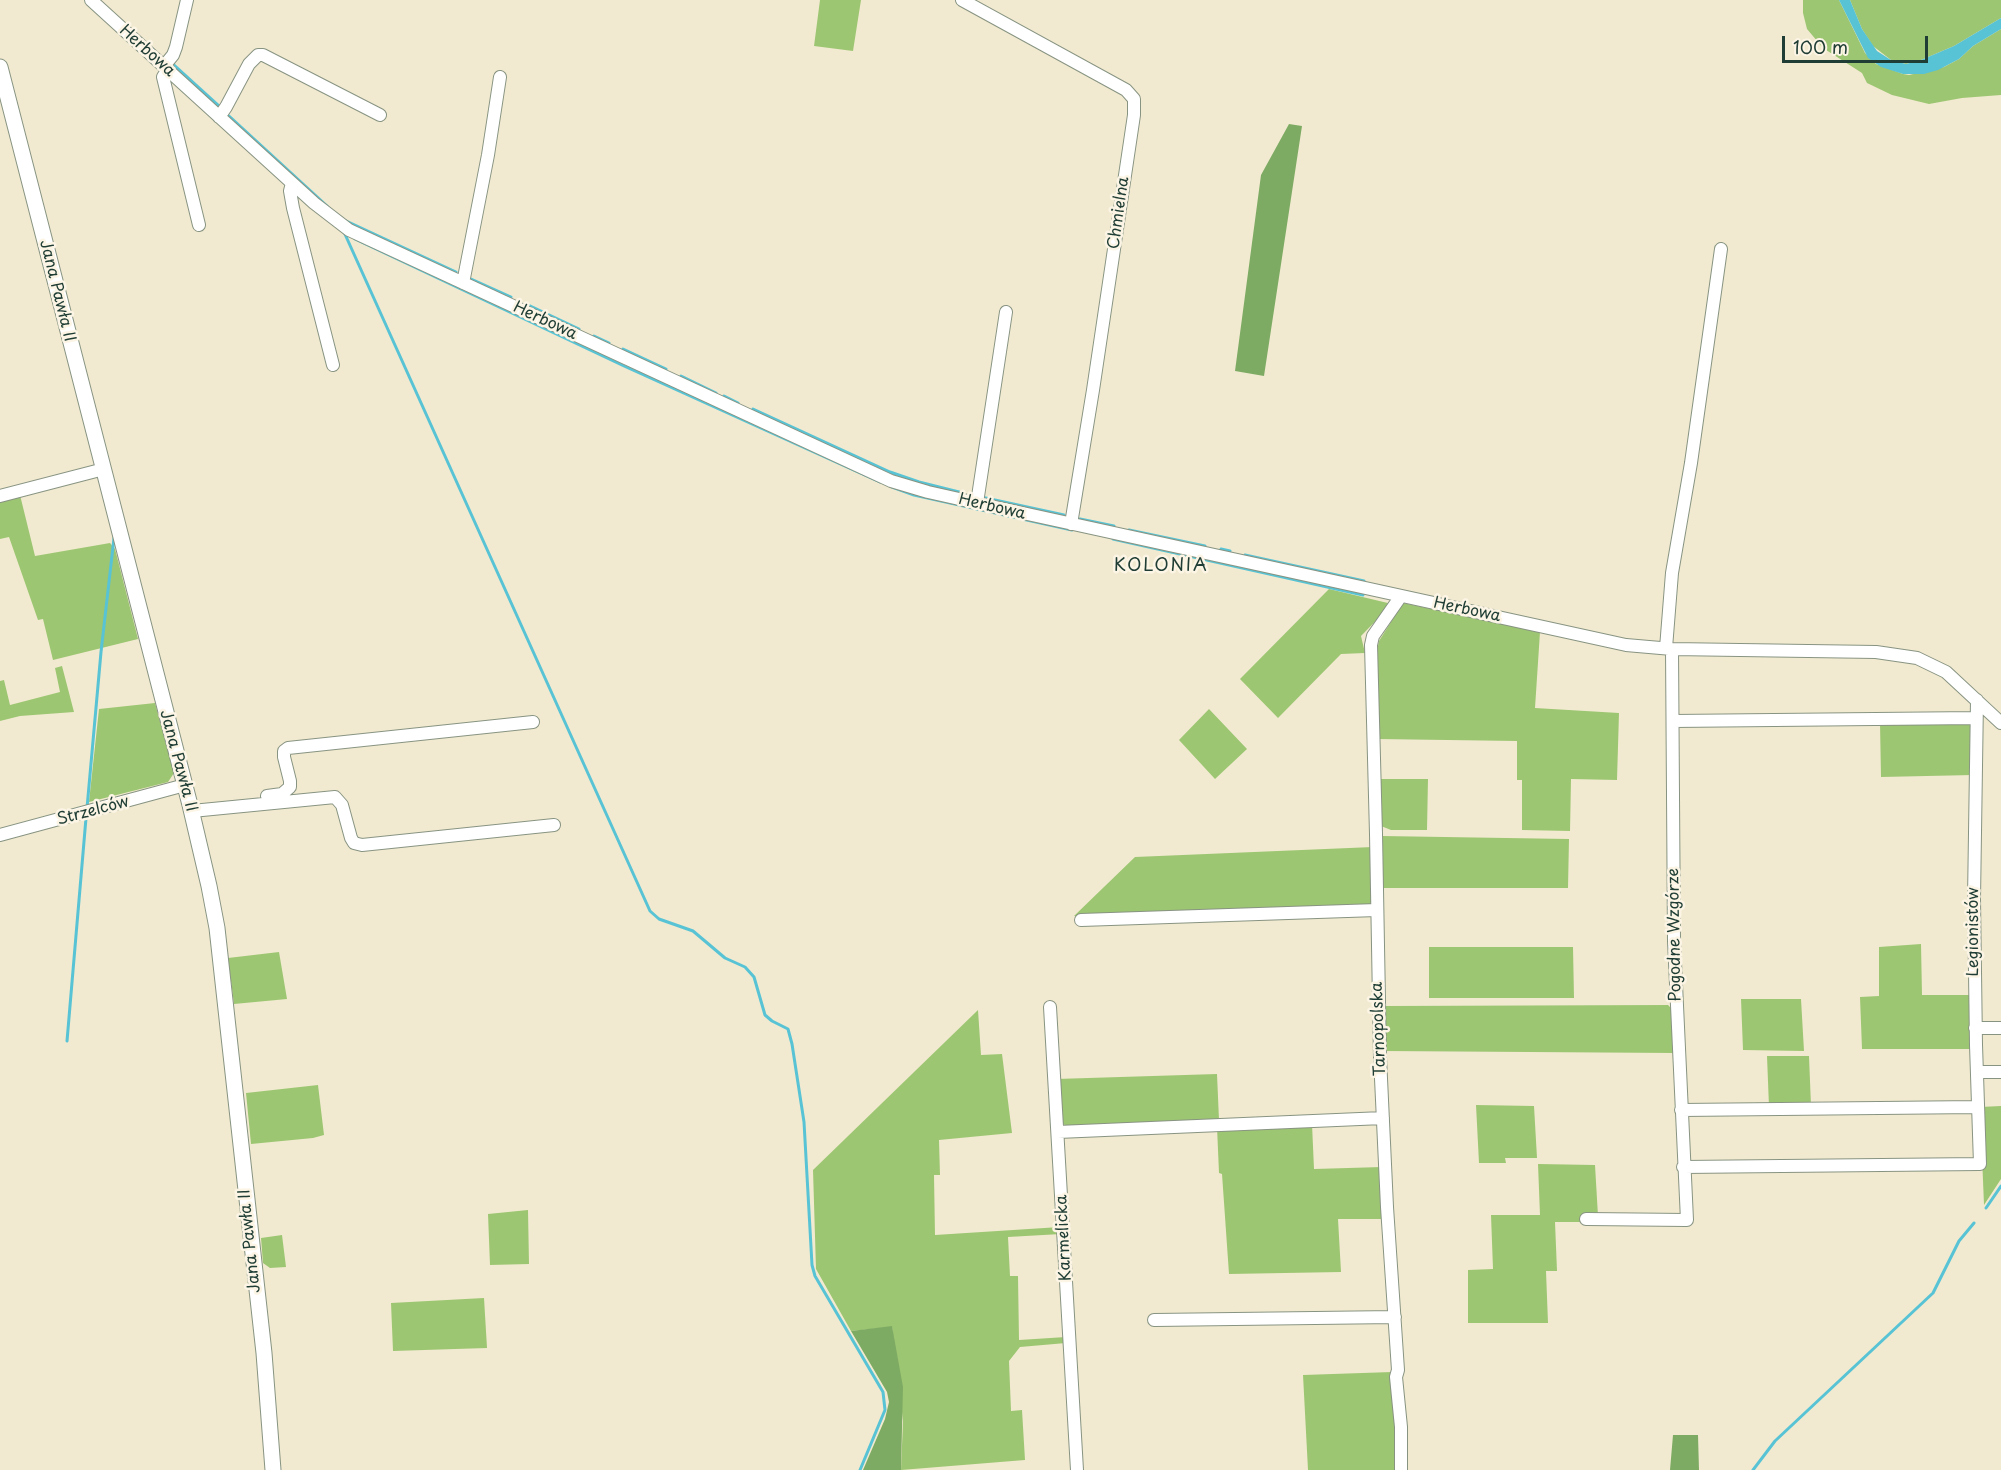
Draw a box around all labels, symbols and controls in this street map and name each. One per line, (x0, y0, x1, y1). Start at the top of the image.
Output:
street label: Herbowa (115, 21, 179, 81)
scale bar (1785, 24, 1930, 62)
text: 100 m (1793, 33, 1848, 60)
street label: Chmielna (1104, 176, 1134, 250)
street label: Jana Pawła II (35, 238, 79, 344)
street label: Herbowa (510, 298, 580, 344)
street label: Herbowa (957, 490, 1027, 524)
district label: KOLONIA (1115, 555, 1207, 577)
street label: Herbowa (1432, 594, 1502, 626)
street label: Jana Pawła II (155, 708, 201, 814)
street label: Strzelców (55, 792, 131, 830)
street label: Pogodne Wzgórze (1664, 868, 1686, 1002)
street label: Legionistów (1964, 887, 1984, 977)
street label: Tarnopolska (1368, 982, 1390, 1076)
street label: Jana Pawła II (235, 1188, 265, 1294)
street label: Karmelicka (1052, 1194, 1076, 1282)

